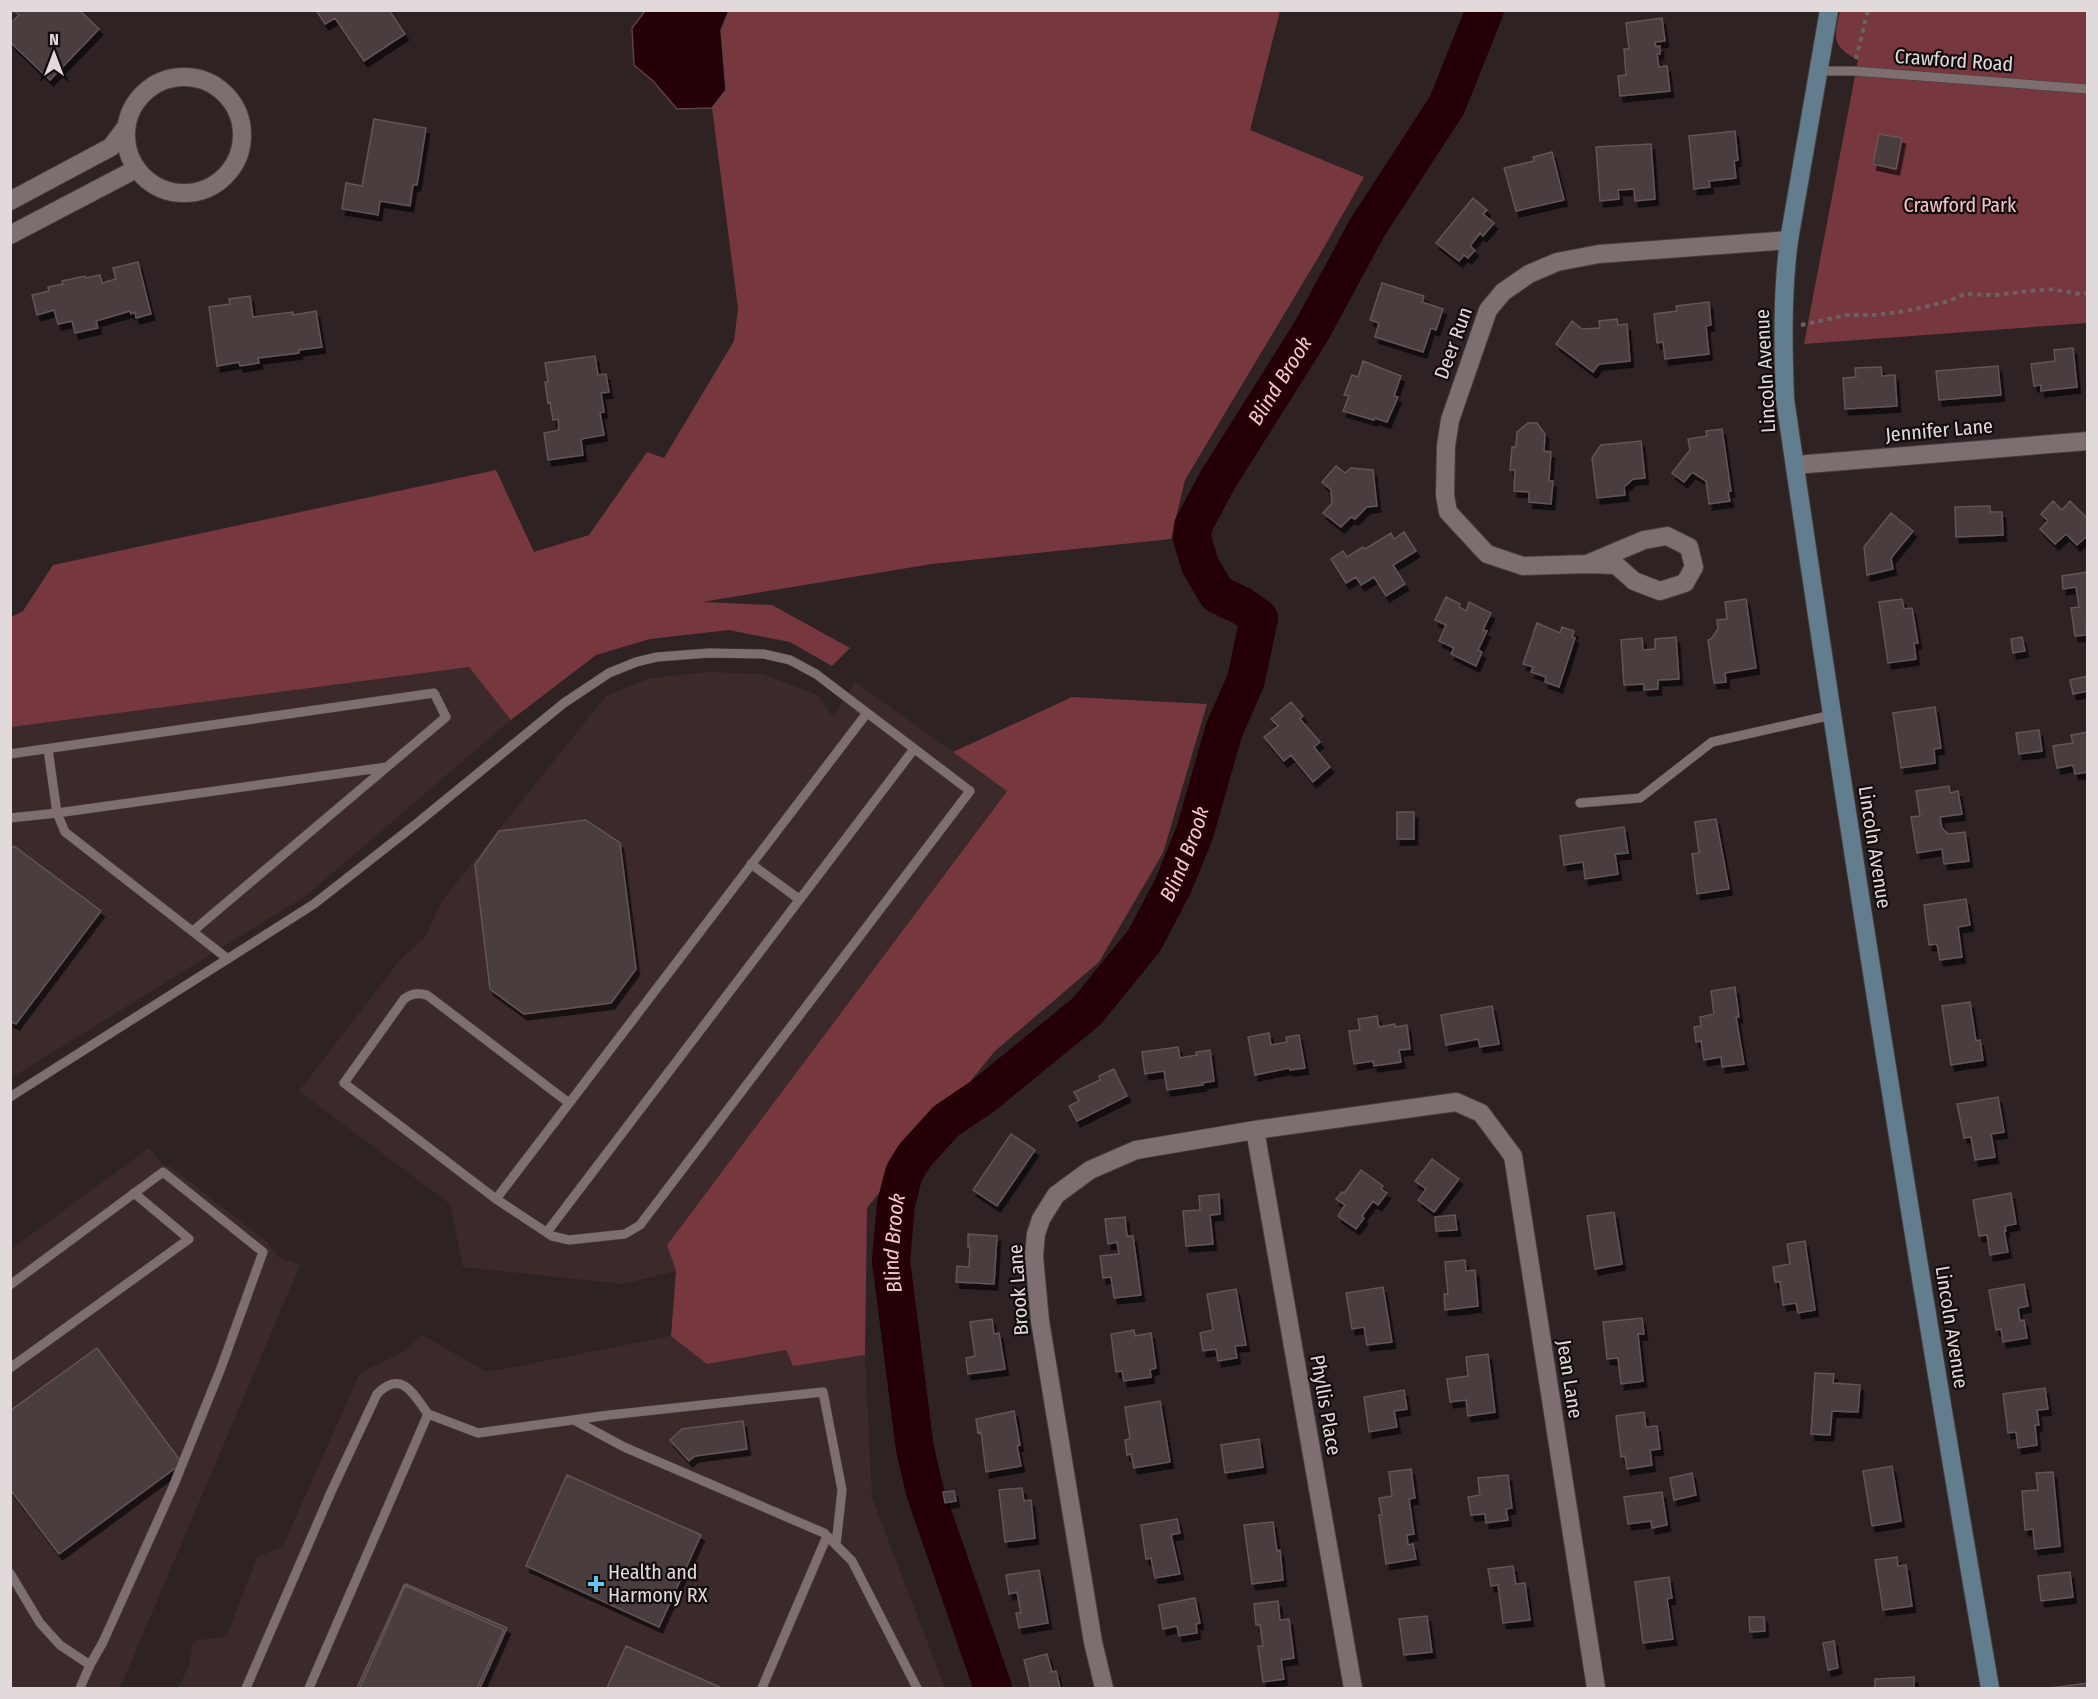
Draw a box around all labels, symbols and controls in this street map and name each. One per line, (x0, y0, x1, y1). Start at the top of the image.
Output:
north arrow (24, 24, 84, 84)
text: N (49, 30, 59, 49)
street label: Crawford Road (1894, 44, 2014, 76)
park label: Crawford Park (1904, 193, 2017, 217)
street label: Deer Run (1429, 304, 1477, 382)
street label: Lincoln Avenue (1750, 309, 1780, 433)
water label: Blind Brook (1242, 332, 1318, 430)
street label: Jennifer Lane (1884, 413, 1994, 447)
street label: Lincoln Avenue (1853, 784, 1897, 910)
water label: Blind Brook (1154, 804, 1215, 906)
water label: Blind Brook (878, 1190, 911, 1295)
street label: Brook Lane (1003, 1244, 1033, 1336)
street label: Lincoln Avenue (1930, 1264, 1974, 1390)
street label: Jean Lane (1552, 1338, 1588, 1420)
street label: Phyllis Place (1305, 1353, 1347, 1457)
place label: Health and Harmony RX (608, 1560, 708, 1607)
marker: Health and Harmony RX (589, 1577, 603, 1591)

